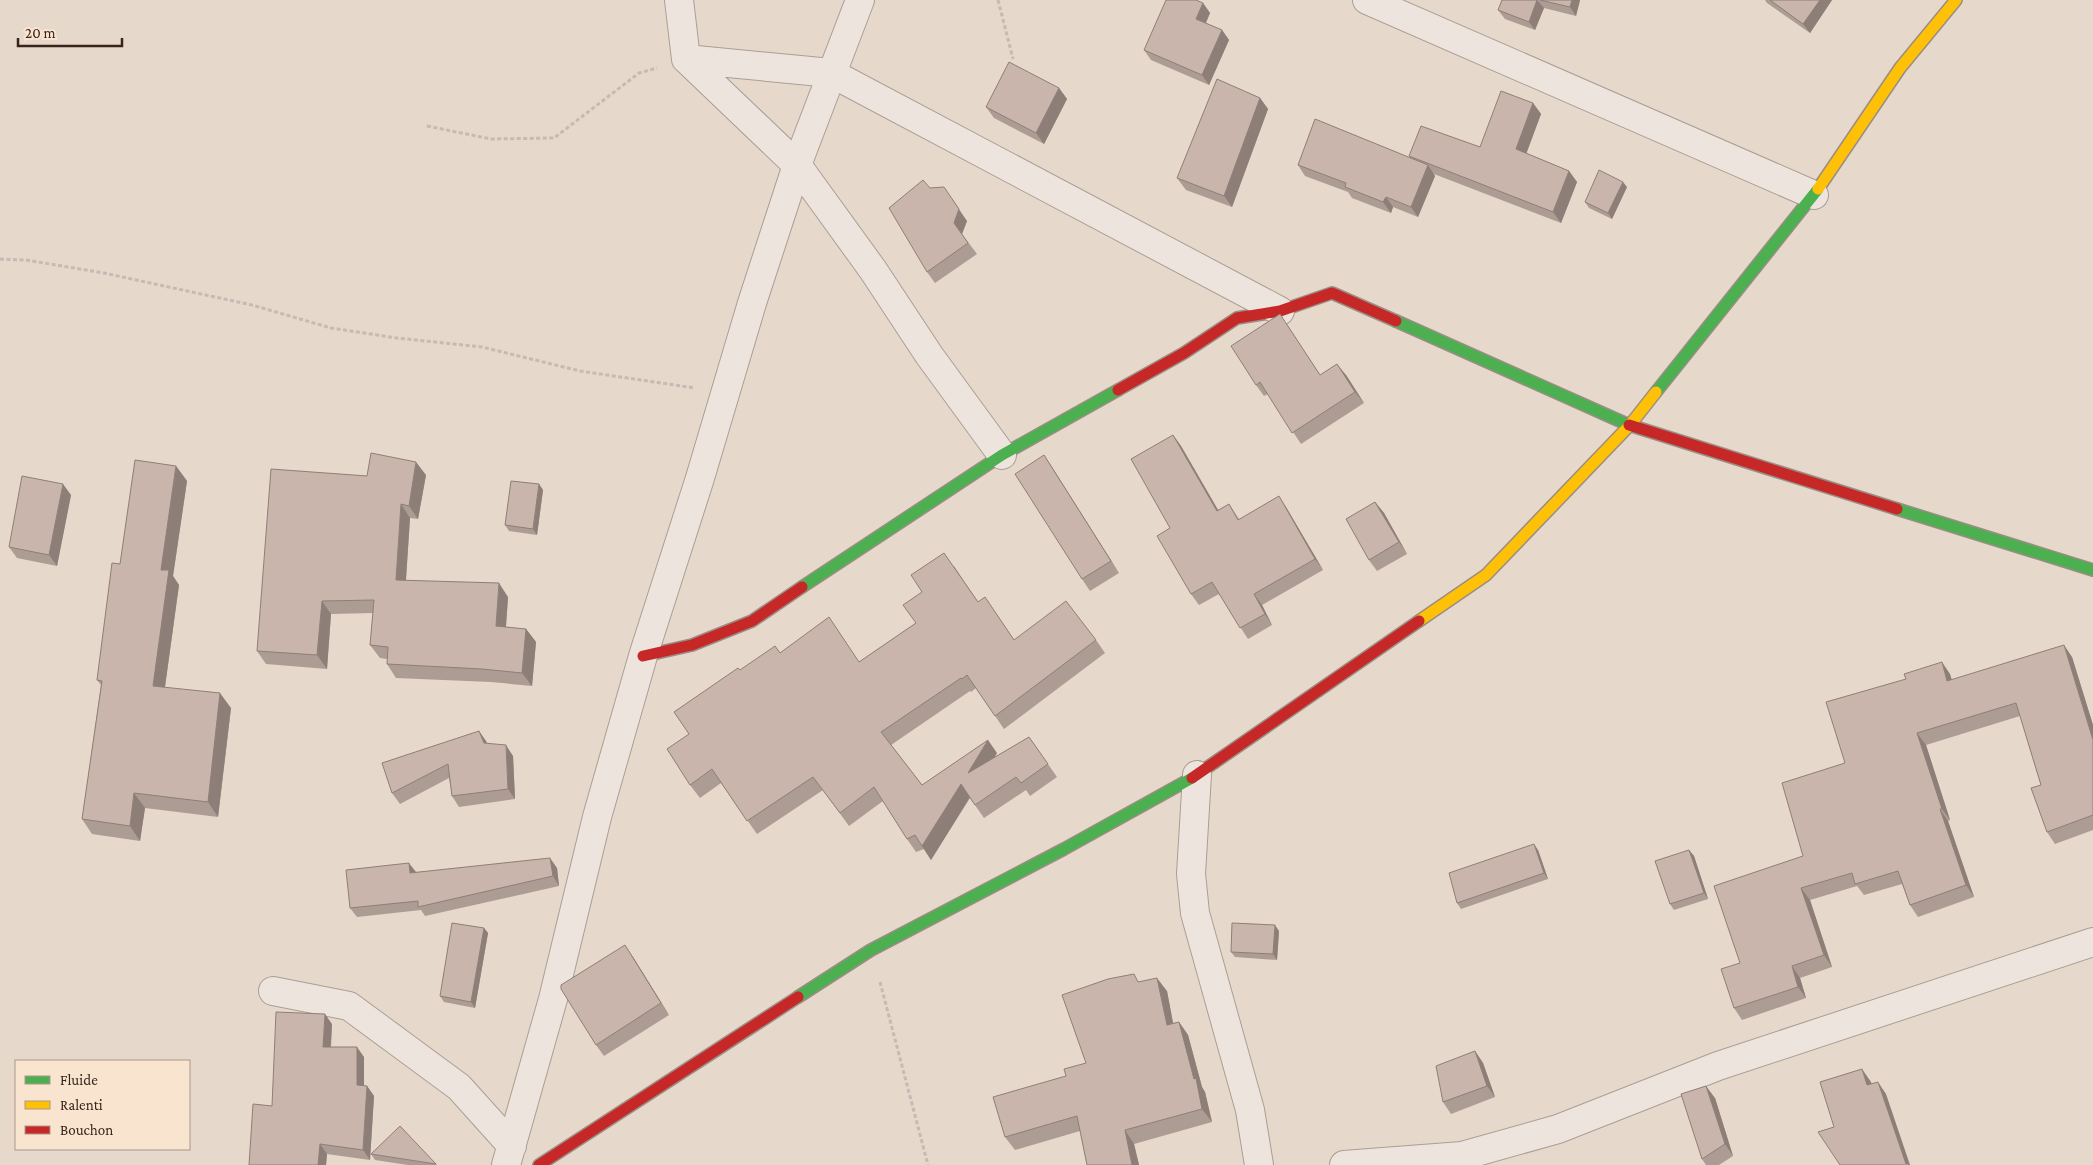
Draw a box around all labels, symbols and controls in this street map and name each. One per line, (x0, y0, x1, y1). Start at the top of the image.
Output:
scale bar (18, 15, 121, 47)
text: 20 m (25, 25, 56, 41)
legend (15, 1060, 190, 1150)
text: Fluide (60, 1072, 98, 1088)
text: Ralenti (60, 1097, 103, 1113)
text: Bouchon (60, 1122, 113, 1138)

